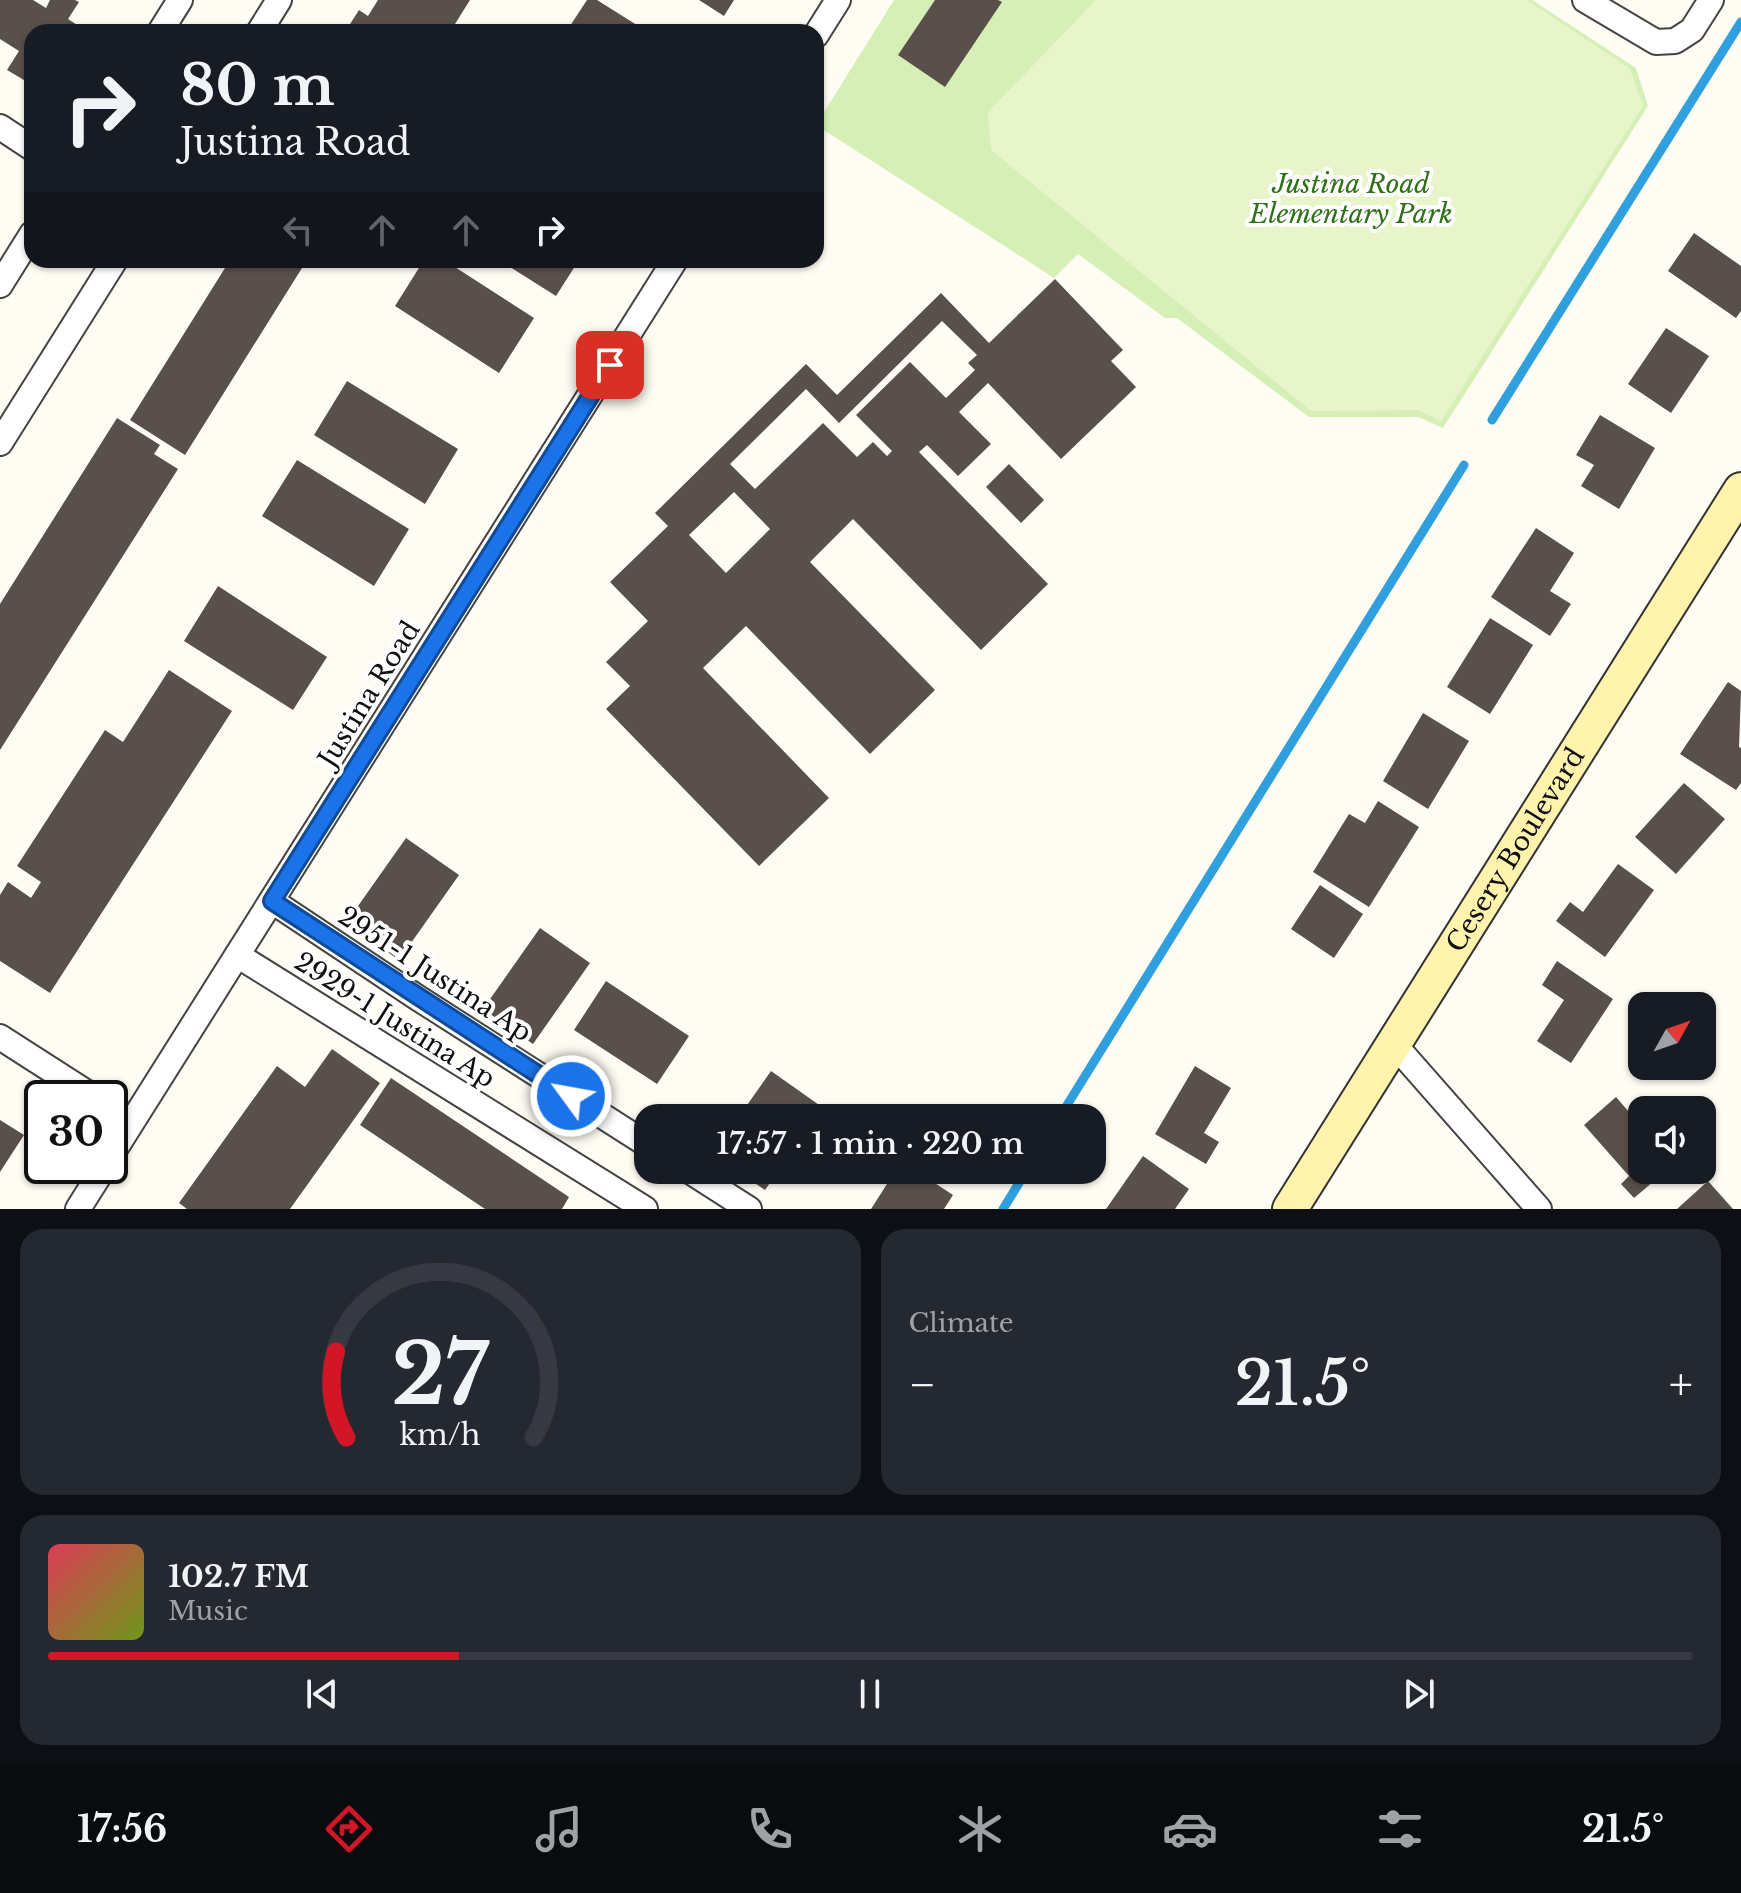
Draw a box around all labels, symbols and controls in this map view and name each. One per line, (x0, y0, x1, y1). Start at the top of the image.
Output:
text: 80 m (180, 51, 335, 120)
icon: right (48, 56, 152, 160)
text: Justina Road (180, 120, 410, 165)
park label: Justina Road Elementary Park (1248, 168, 1453, 230)
icon: left (276, 208, 320, 252)
icon: ahead (360, 208, 404, 252)
icon: ahead (444, 208, 488, 252)
icon: right (528, 208, 572, 252)
pin (576, 331, 644, 399)
icon: arrive (588, 343, 632, 387)
street label: Justina Road (310, 615, 427, 776)
street label: Cesery Boulevard (1439, 742, 1591, 958)
street label: 2951-1 Justina Ap (332, 900, 538, 1048)
street label: 2929-1 Justina Ap (289, 945, 501, 1095)
north arrow (1628, 992, 1716, 1080)
map controls (1628, 992, 1716, 1184)
position arrow (529, 1054, 613, 1138)
speed limit sign: 30 (24, 1080, 128, 1184)
button: sound (1628, 1096, 1716, 1184)
text: 17:57 · 1 min · 220 m (716, 1125, 1024, 1162)
text: Climate (909, 1307, 1014, 1339)
text: 27 (392, 1323, 490, 1426)
text: 21.5° (1235, 1347, 1371, 1421)
text: − (909, 1357, 936, 1412)
text: + (1669, 1357, 1693, 1412)
text: km/h (400, 1417, 481, 1453)
text: 102.7 FM (168, 1558, 309, 1595)
text: Music (168, 1595, 248, 1627)
icon: previous (300, 1672, 344, 1716)
icon: pause (848, 1672, 892, 1716)
icon: next (1397, 1672, 1441, 1716)
icon: directions (321, 1801, 377, 1857)
icon: music (531, 1801, 587, 1857)
icon: phone (742, 1801, 798, 1857)
icon: climate (952, 1801, 1008, 1857)
icon: car (1162, 1801, 1218, 1857)
icon: filters (1372, 1801, 1428, 1857)
text: 17:56 (77, 1807, 167, 1852)
text: 21.5° (1582, 1807, 1664, 1852)

